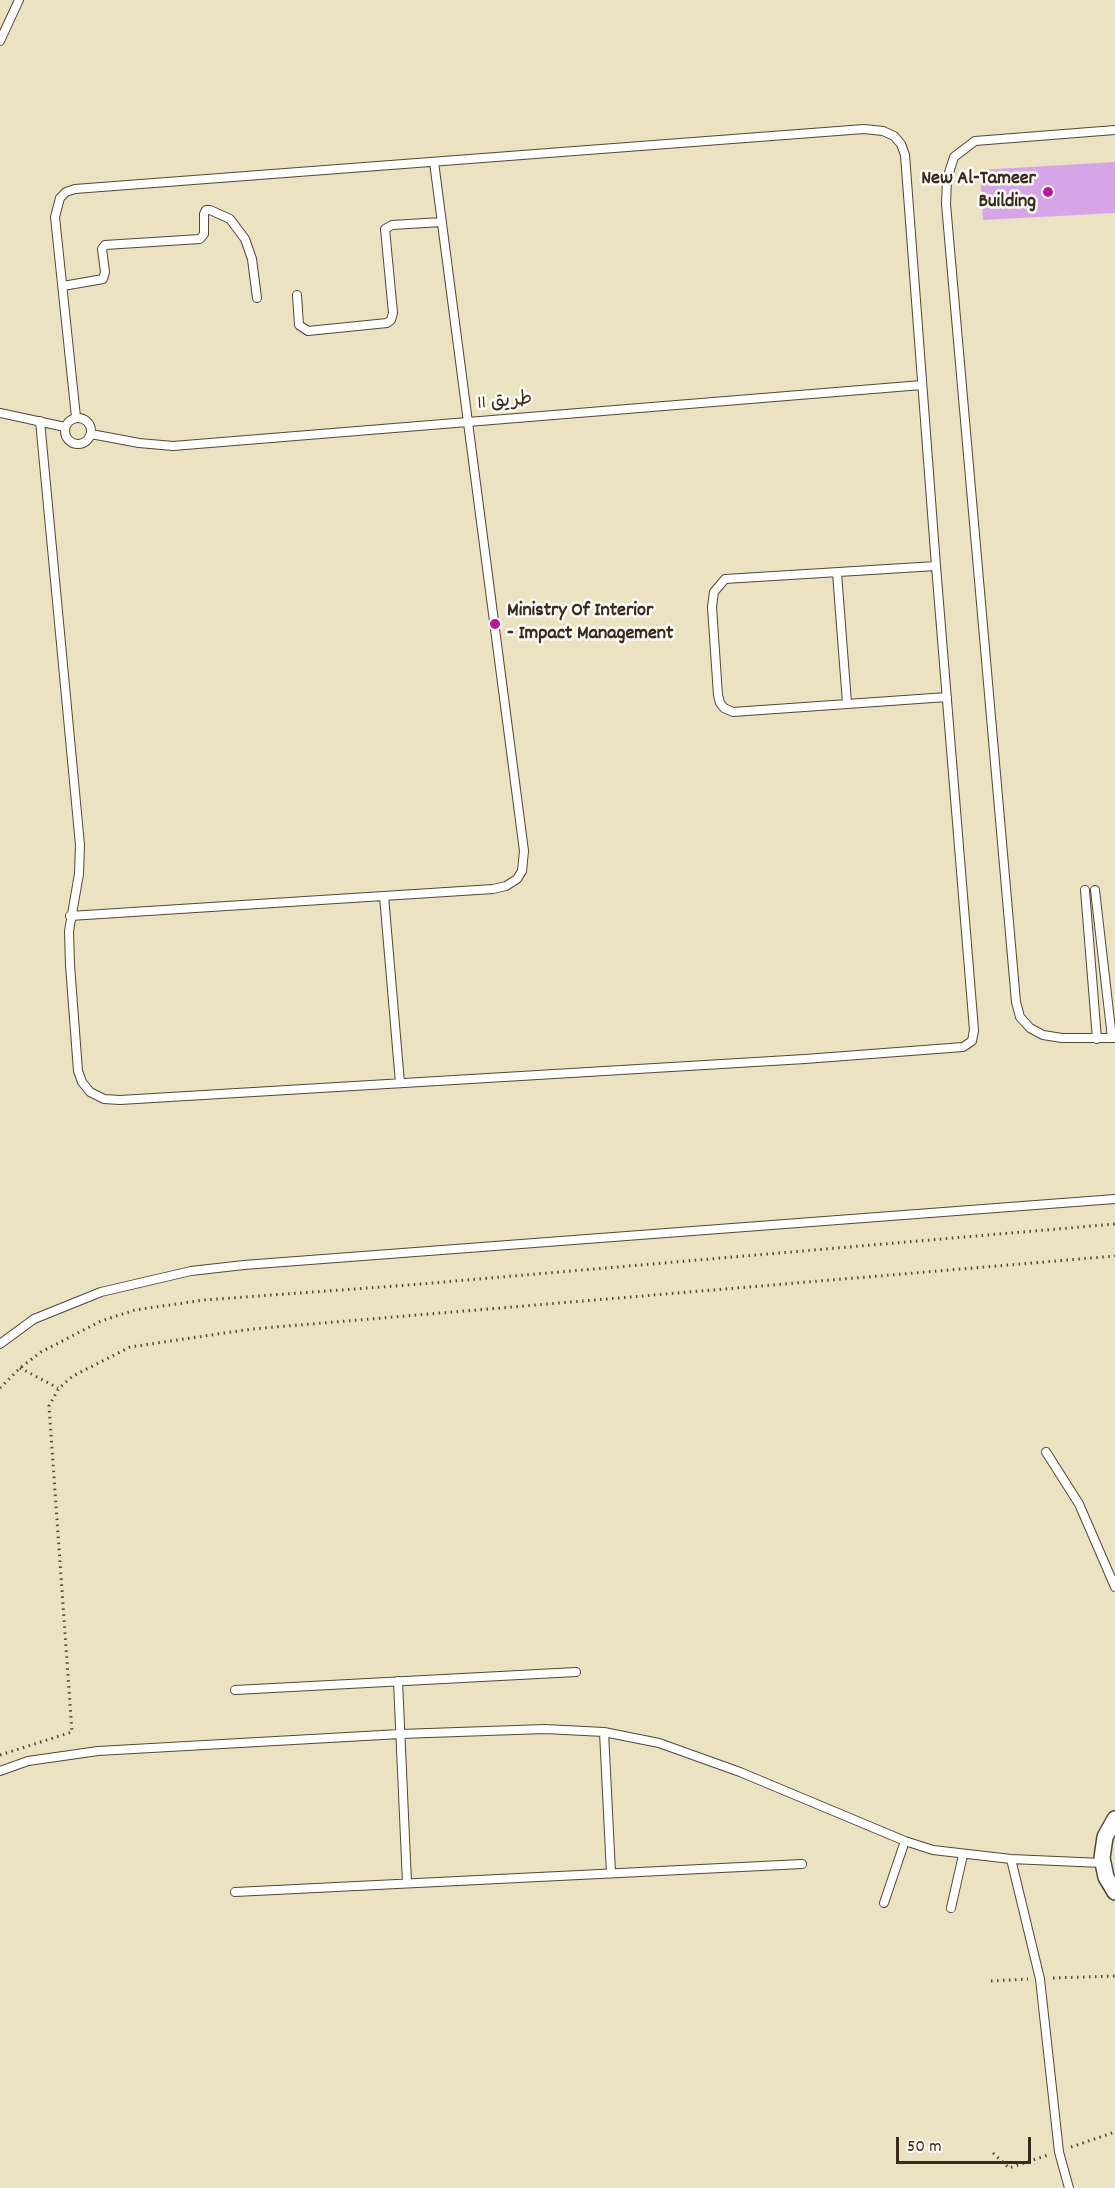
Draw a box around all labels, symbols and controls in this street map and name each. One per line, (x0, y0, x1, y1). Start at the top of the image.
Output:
place label: New Al-Tameer Building (921, 168, 1036, 215)
marker: New Al-Tameer Building (1041, 185, 1055, 199)
street label: طريق 11 (476, 389, 534, 417)
place label: Ministry Of Interior - Impact Management (507, 600, 673, 647)
marker: Ministry Of Interior - Impact Management (488, 617, 502, 631)
scale bar (899, 2125, 1034, 2163)
text: 50 m (907, 2135, 942, 2160)

